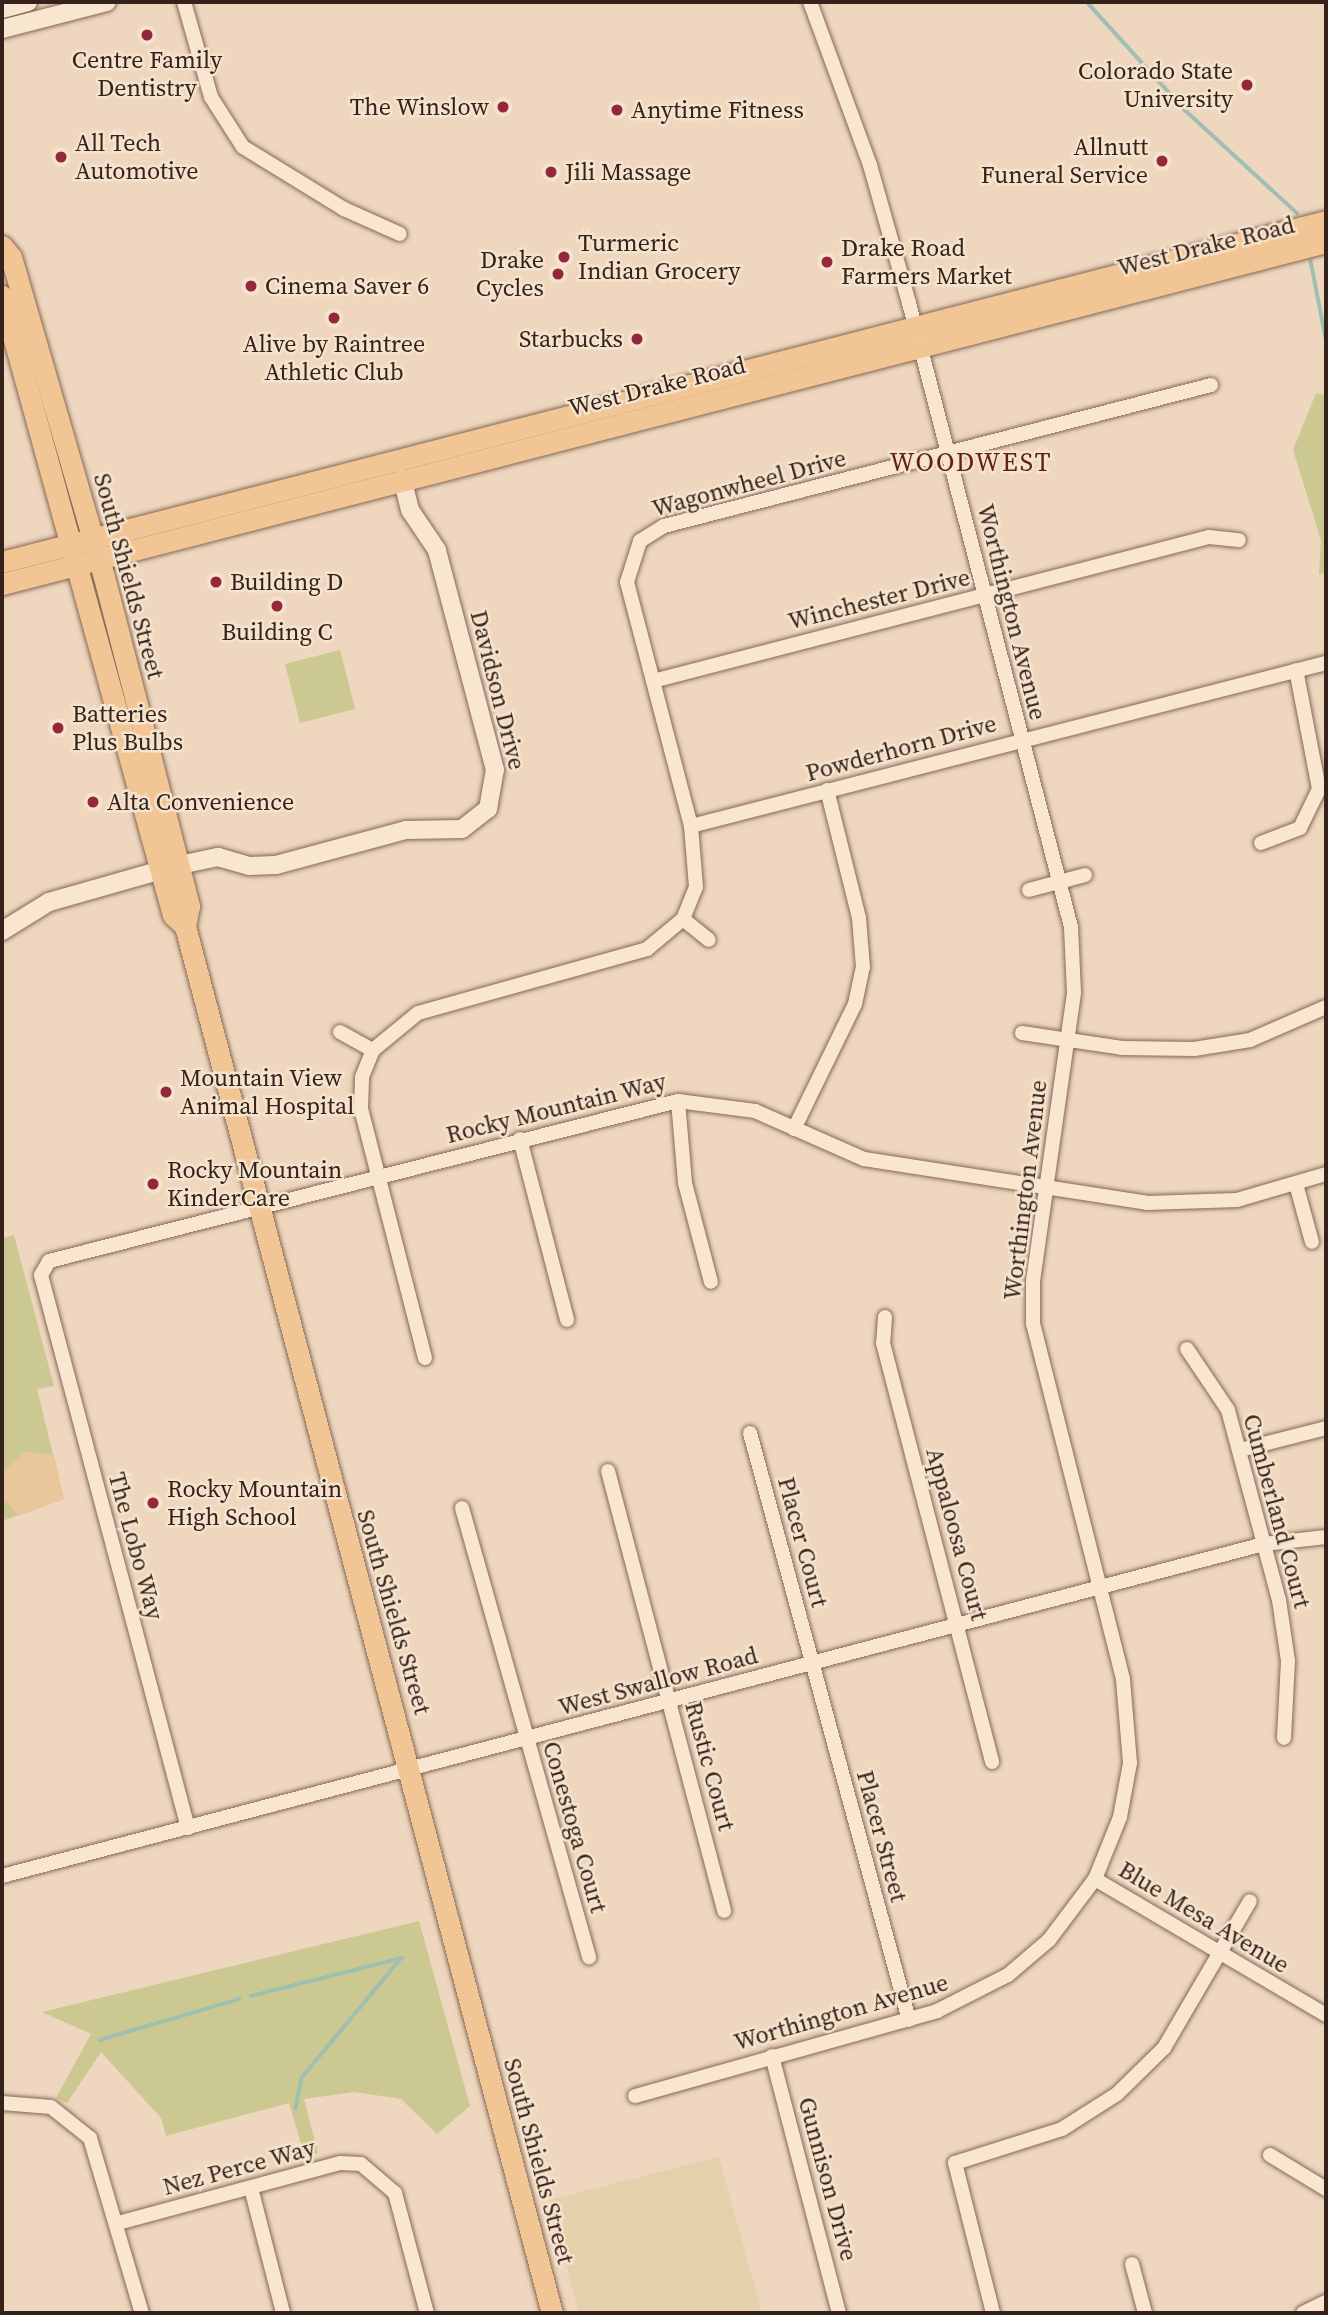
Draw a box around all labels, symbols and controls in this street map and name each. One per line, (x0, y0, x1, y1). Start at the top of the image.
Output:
marker: Centre Family Dentistry (139, 27, 155, 43)
place label: Centre Family Dentistry (72, 46, 222, 102)
place label: Colorado State University (1078, 57, 1233, 113)
marker: Colorado State University (1239, 77, 1255, 93)
place label: The Winslow (349, 93, 489, 121)
place label: Anytime Fitness (631, 96, 804, 124)
marker: The Winslow (495, 99, 511, 115)
marker: Anytime Fitness (609, 102, 625, 118)
place label: All Tech Automotive (75, 129, 198, 185)
place label: Allnutt Funeral Service (981, 133, 1148, 189)
marker: All Tech Automotive (53, 149, 69, 165)
marker: Allnutt Funeral Service (1154, 153, 1170, 169)
place label: Jili Massage (565, 158, 691, 186)
marker: Jili Massage (543, 164, 559, 180)
street label: West Drake Road (1114, 210, 1298, 282)
place label: Turmeric Indian Grocery (578, 229, 741, 285)
place label: Drake Road Farmers Market (841, 234, 1012, 290)
place label: Drake Cycles (476, 246, 544, 302)
marker: Turmeric Indian Grocery (556, 249, 572, 265)
marker: Drake Road Farmers Market (819, 254, 835, 270)
marker: Drake Cycles (550, 266, 566, 282)
place label: Cinema Saver 6 (265, 272, 429, 300)
marker: Cinema Saver 6 (243, 278, 259, 294)
marker: Alive by Raintree Athletic Club (326, 310, 342, 326)
place label: Starbucks (519, 325, 623, 353)
place label: Alive by Raintree Athletic Club (243, 330, 425, 386)
marker: Starbucks (629, 331, 645, 347)
street label: West Drake Road (565, 350, 749, 422)
street label: Wagonwheel Drive (649, 443, 849, 523)
district label: WOODWEST (890, 447, 1052, 479)
street label: South Shields Street (88, 470, 170, 682)
street label: Worthington Avenue (971, 501, 1053, 723)
street label: Winchester Drive (785, 562, 973, 636)
place label: Building D (230, 568, 343, 596)
marker: Building D (208, 574, 224, 590)
marker: Building C (269, 598, 285, 614)
street label: Davidson Drive (464, 607, 532, 773)
place label: Building C (221, 618, 333, 646)
place label: Batteries Plus Bulbs (72, 700, 183, 756)
street label: Powderhorn Drive (803, 709, 999, 787)
marker: Batteries Plus Bulbs (50, 720, 66, 736)
place label: Alta Convenience (107, 788, 294, 816)
marker: Alta Convenience (85, 794, 101, 810)
place label: Mountain View Animal Hospital (180, 1064, 354, 1120)
street label: Rocky Mountain Way (443, 1067, 669, 1149)
street label: Worthington Avenue (997, 1078, 1053, 1302)
marker: Mountain View Animal Hospital (158, 1084, 174, 1100)
place label: Rocky Mountain KinderCare (167, 1156, 342, 1212)
marker: Rocky Mountain KinderCare (145, 1176, 161, 1192)
street label: Cumberland Court (1237, 1411, 1317, 1611)
street label: Appaloosa Court (920, 1445, 994, 1623)
street label: The Lobo Way (102, 1469, 170, 1623)
street label: Placer Court (772, 1474, 834, 1610)
place label: Rocky Mountain High School (167, 1475, 342, 1531)
marker: Rocky Mountain High School (145, 1495, 161, 1511)
street label: South Shields Street (351, 1506, 437, 1718)
street label: West Swallow Road (555, 1641, 761, 1721)
street label: Rustic Court (679, 1698, 741, 1834)
street label: Conestoga Court (537, 1738, 613, 1916)
street label: Placer Street (851, 1767, 913, 1905)
street label: Blue Mesa Avenue (1114, 1855, 1294, 1979)
street label: Worthington Avenue (731, 1968, 951, 2056)
street label: South Shields Street (498, 2055, 580, 2267)
street label: Gunnison Drive (792, 2094, 864, 2264)
street label: Nez Perce Way (159, 2133, 319, 2201)

